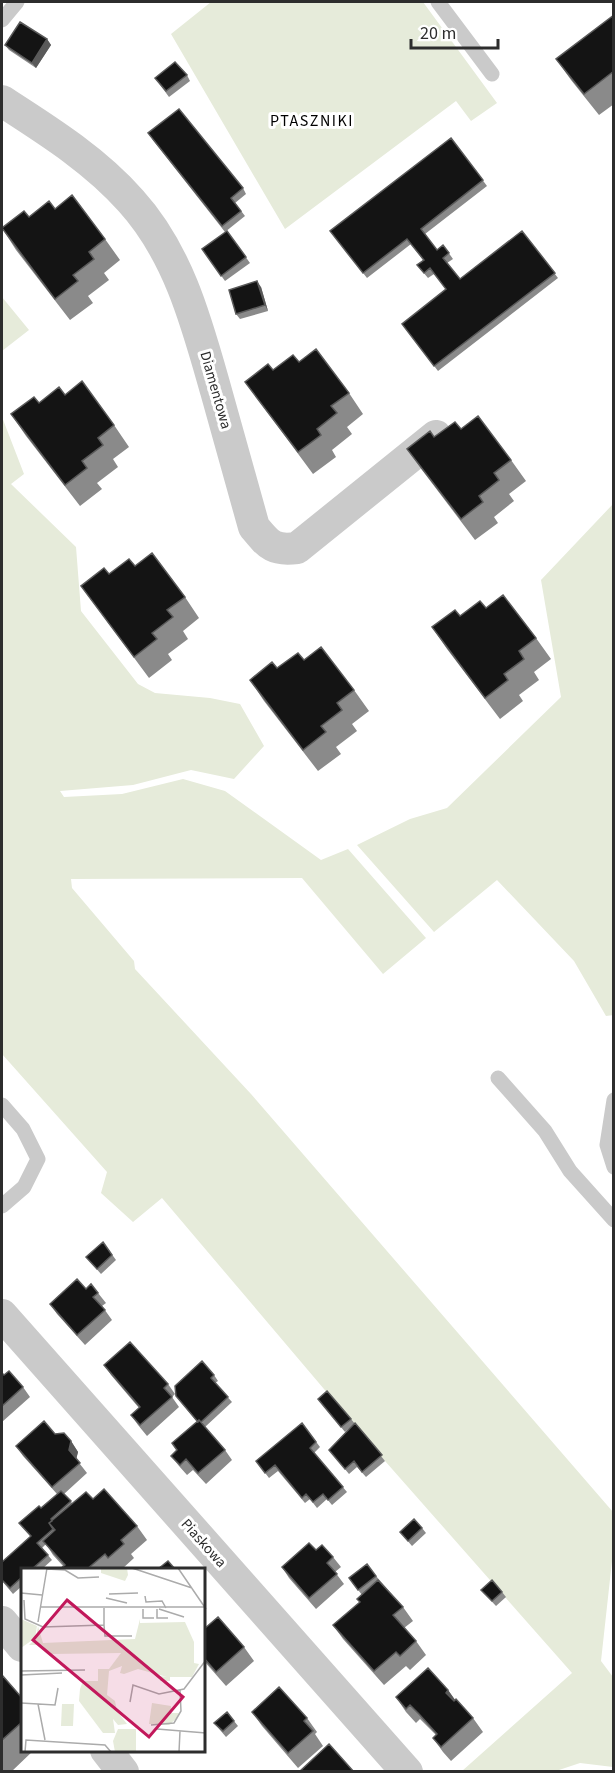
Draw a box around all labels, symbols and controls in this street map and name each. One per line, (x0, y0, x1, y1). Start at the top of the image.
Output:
scale bar (411, 12, 498, 50)
text: 20 m (420, 21, 456, 46)
district label: PTASZNIKI (270, 110, 354, 132)
street label: Diamentowa (194, 349, 237, 431)
street label: Piaskowa (176, 1514, 231, 1572)
inset map (21, 1568, 206, 1752)

